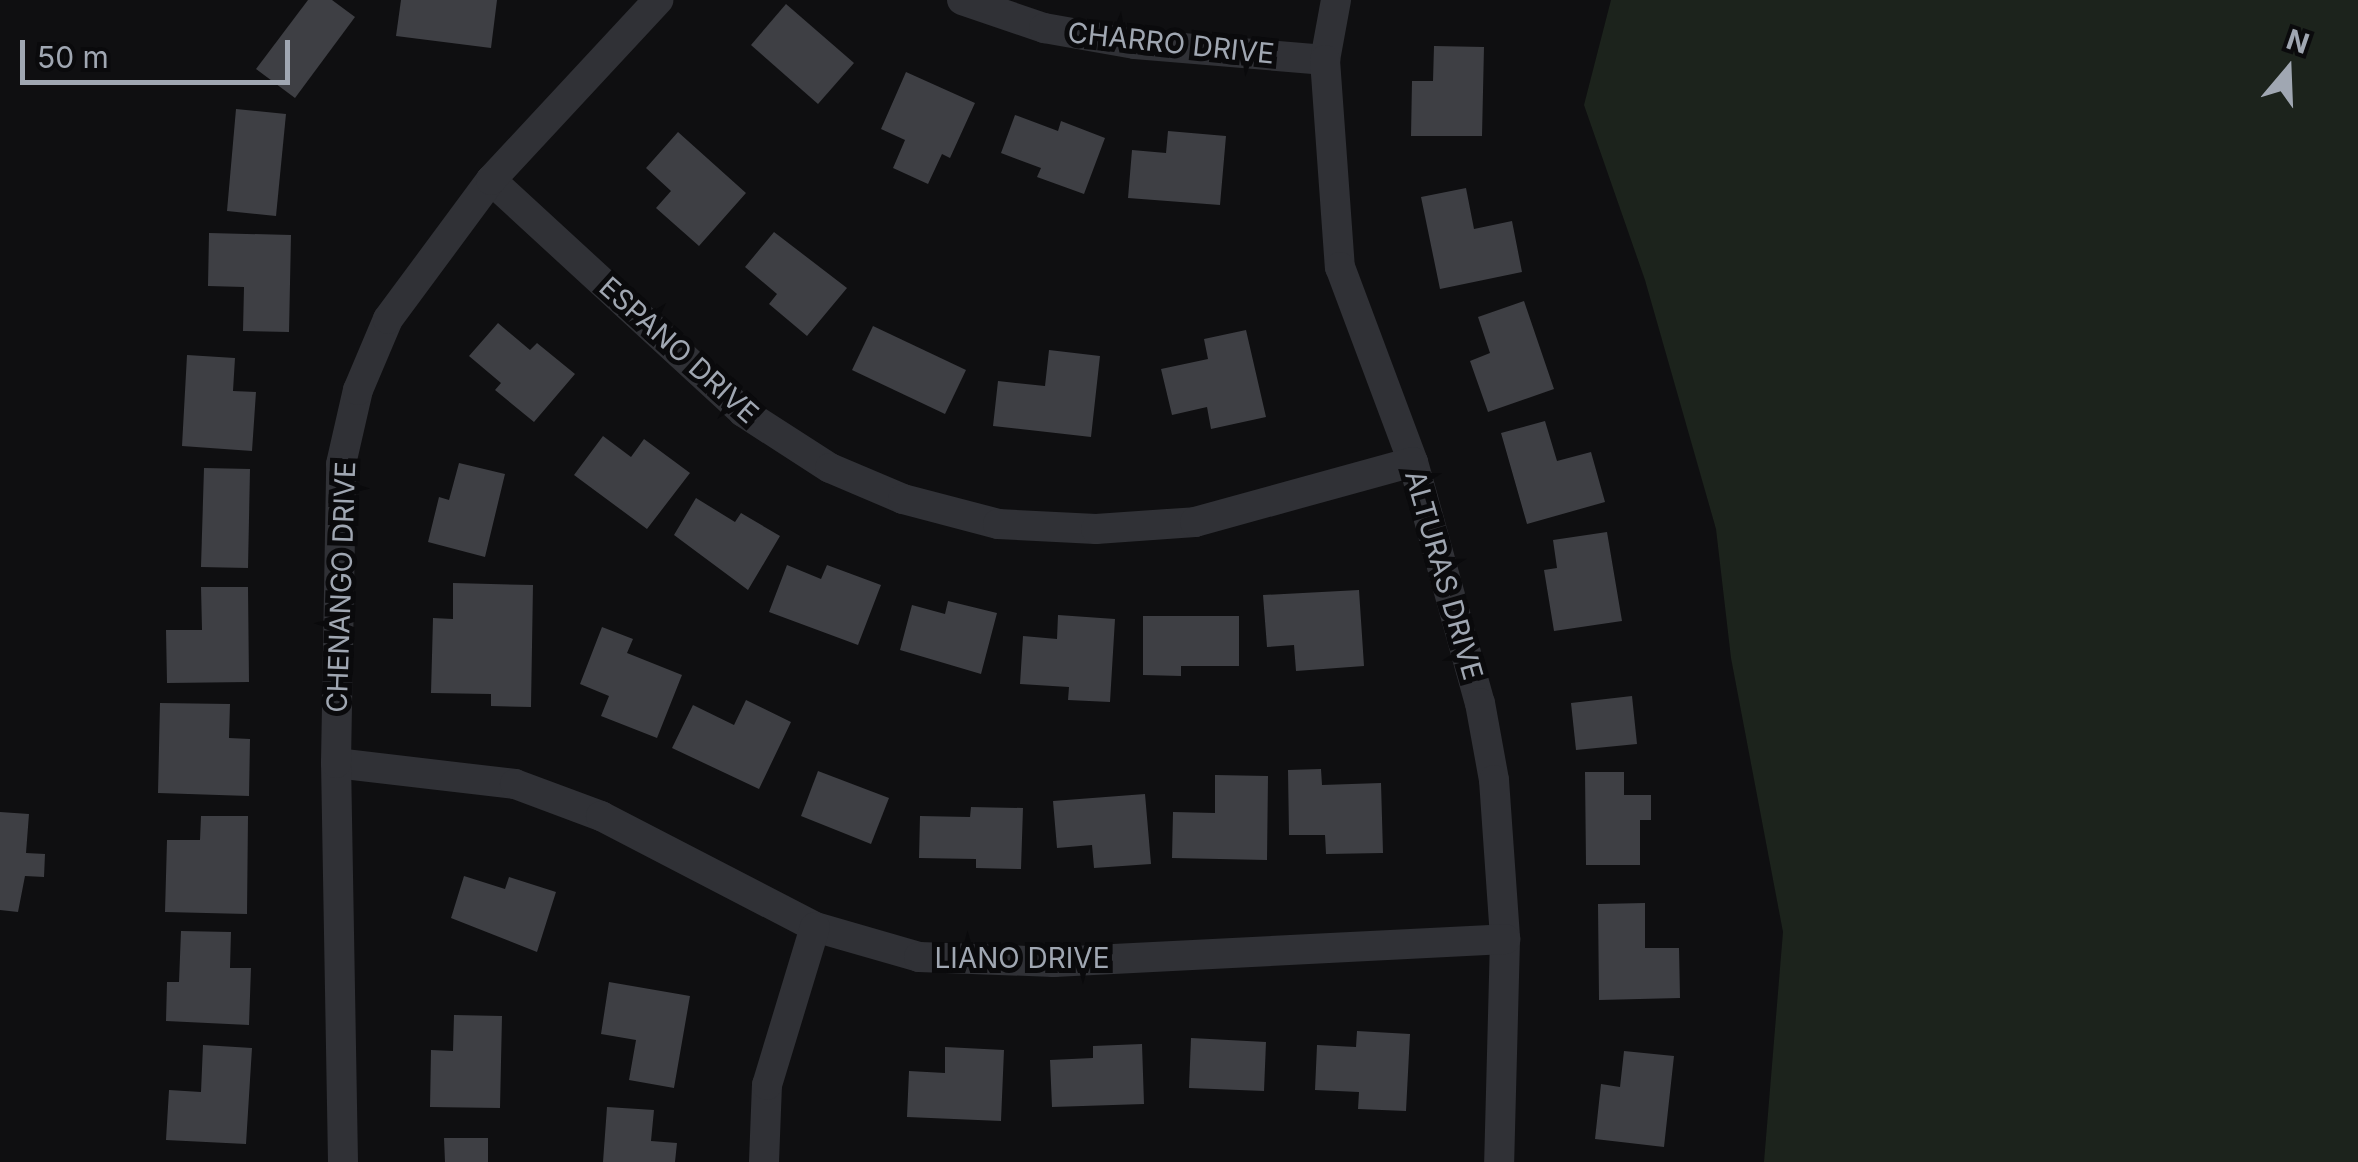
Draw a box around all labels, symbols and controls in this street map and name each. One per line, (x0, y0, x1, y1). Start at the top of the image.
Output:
street label: CHARRO DRIVE (1066, 15, 1276, 71)
scale bar (25, 20, 295, 82)
north arrow (2238, 20, 2338, 120)
text: N (2282, 22, 2313, 61)
text: 50 m (37, 39, 109, 75)
street label: ESPANO DRIVE (593, 270, 765, 430)
street label: CHENANGO DRIVE (320, 461, 362, 713)
street label: ALTURAS DRIVE (1398, 466, 1490, 684)
street label: LIANO DRIVE (935, 941, 1109, 975)

